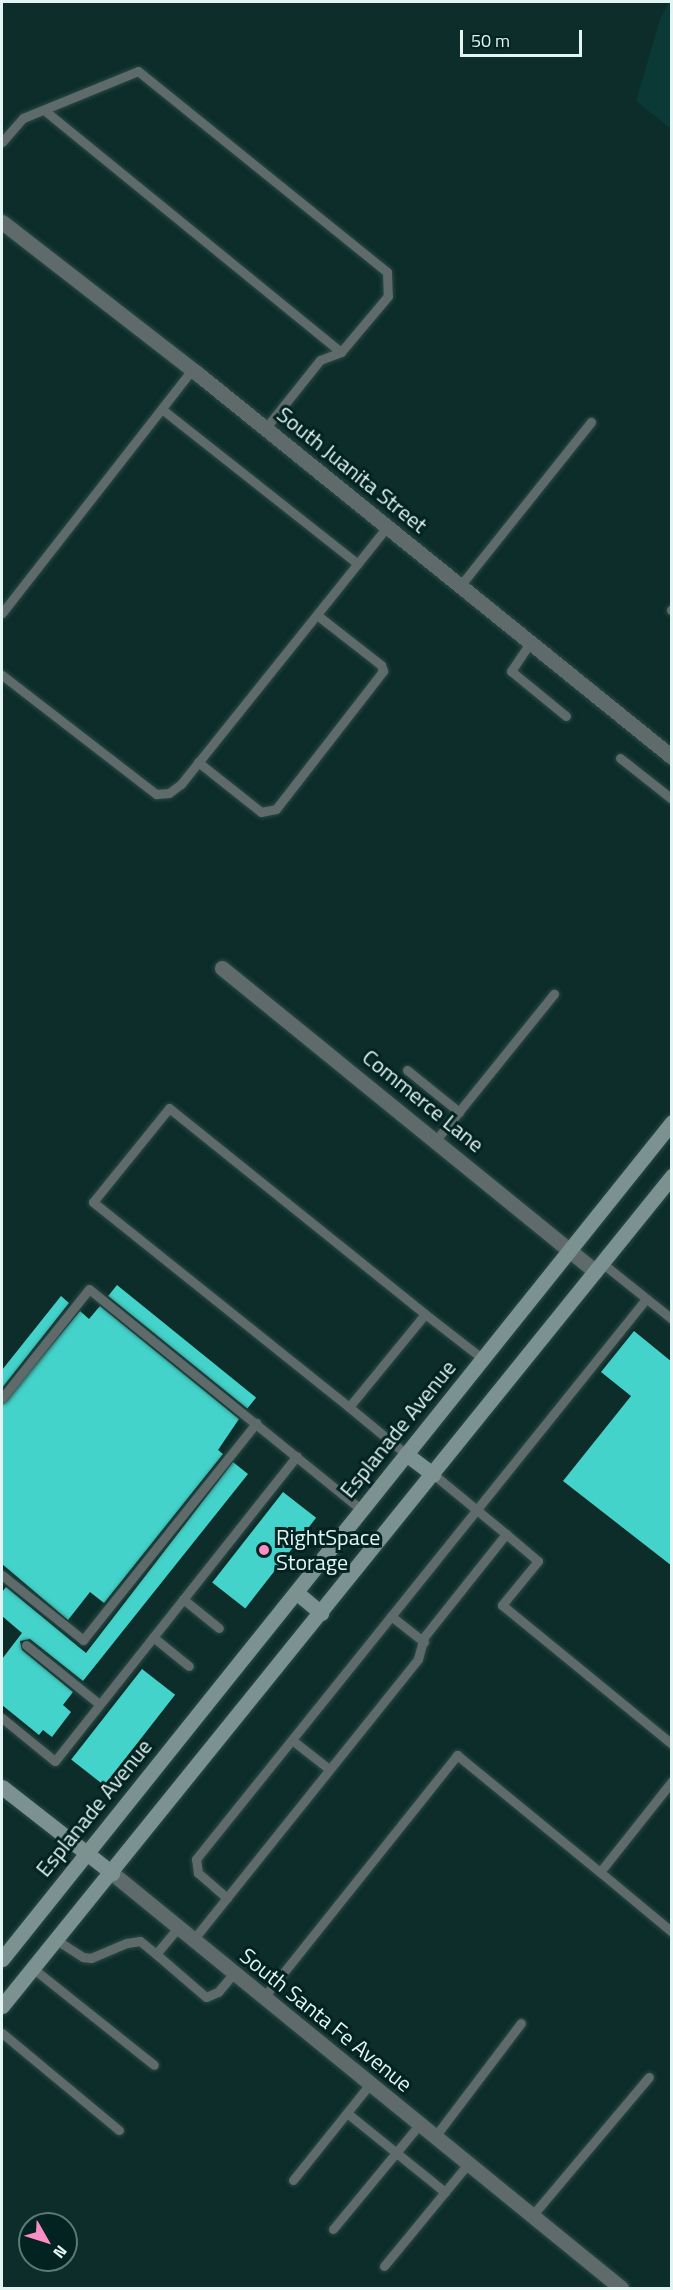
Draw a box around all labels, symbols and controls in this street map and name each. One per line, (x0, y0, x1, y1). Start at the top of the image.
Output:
scale bar (463, 18, 584, 56)
text: 50 m (471, 27, 510, 54)
street label: South Juanita Street (272, 401, 432, 539)
street label: Commerce Lane (357, 1044, 489, 1158)
street label: Esplanade Avenue (334, 1355, 462, 1503)
place label: RightSpace Storage (276, 1524, 380, 1576)
marker: RightSpace Storage (257, 1543, 271, 1557)
street label: Esplanade Avenue (30, 1734, 158, 1882)
street label: South Santa Fe Avenue (235, 1942, 417, 2098)
north arrow (18, 2212, 78, 2272)
text: N (48, 2240, 73, 2264)

